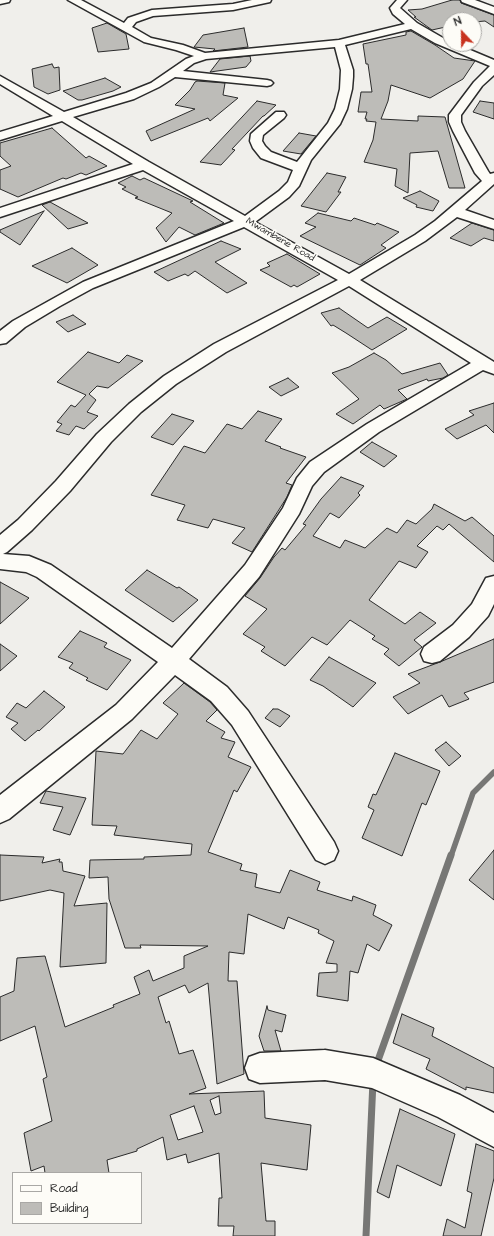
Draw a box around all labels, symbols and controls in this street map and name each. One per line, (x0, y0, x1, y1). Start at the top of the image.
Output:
north arrow (442, 12, 482, 52)
text: N (452, 13, 464, 30)
street label: Mwambene Road (243, 215, 317, 265)
legend (12, 1172, 142, 1224)
text: Road (50, 1180, 78, 1197)
text: Building (50, 1200, 88, 1217)

